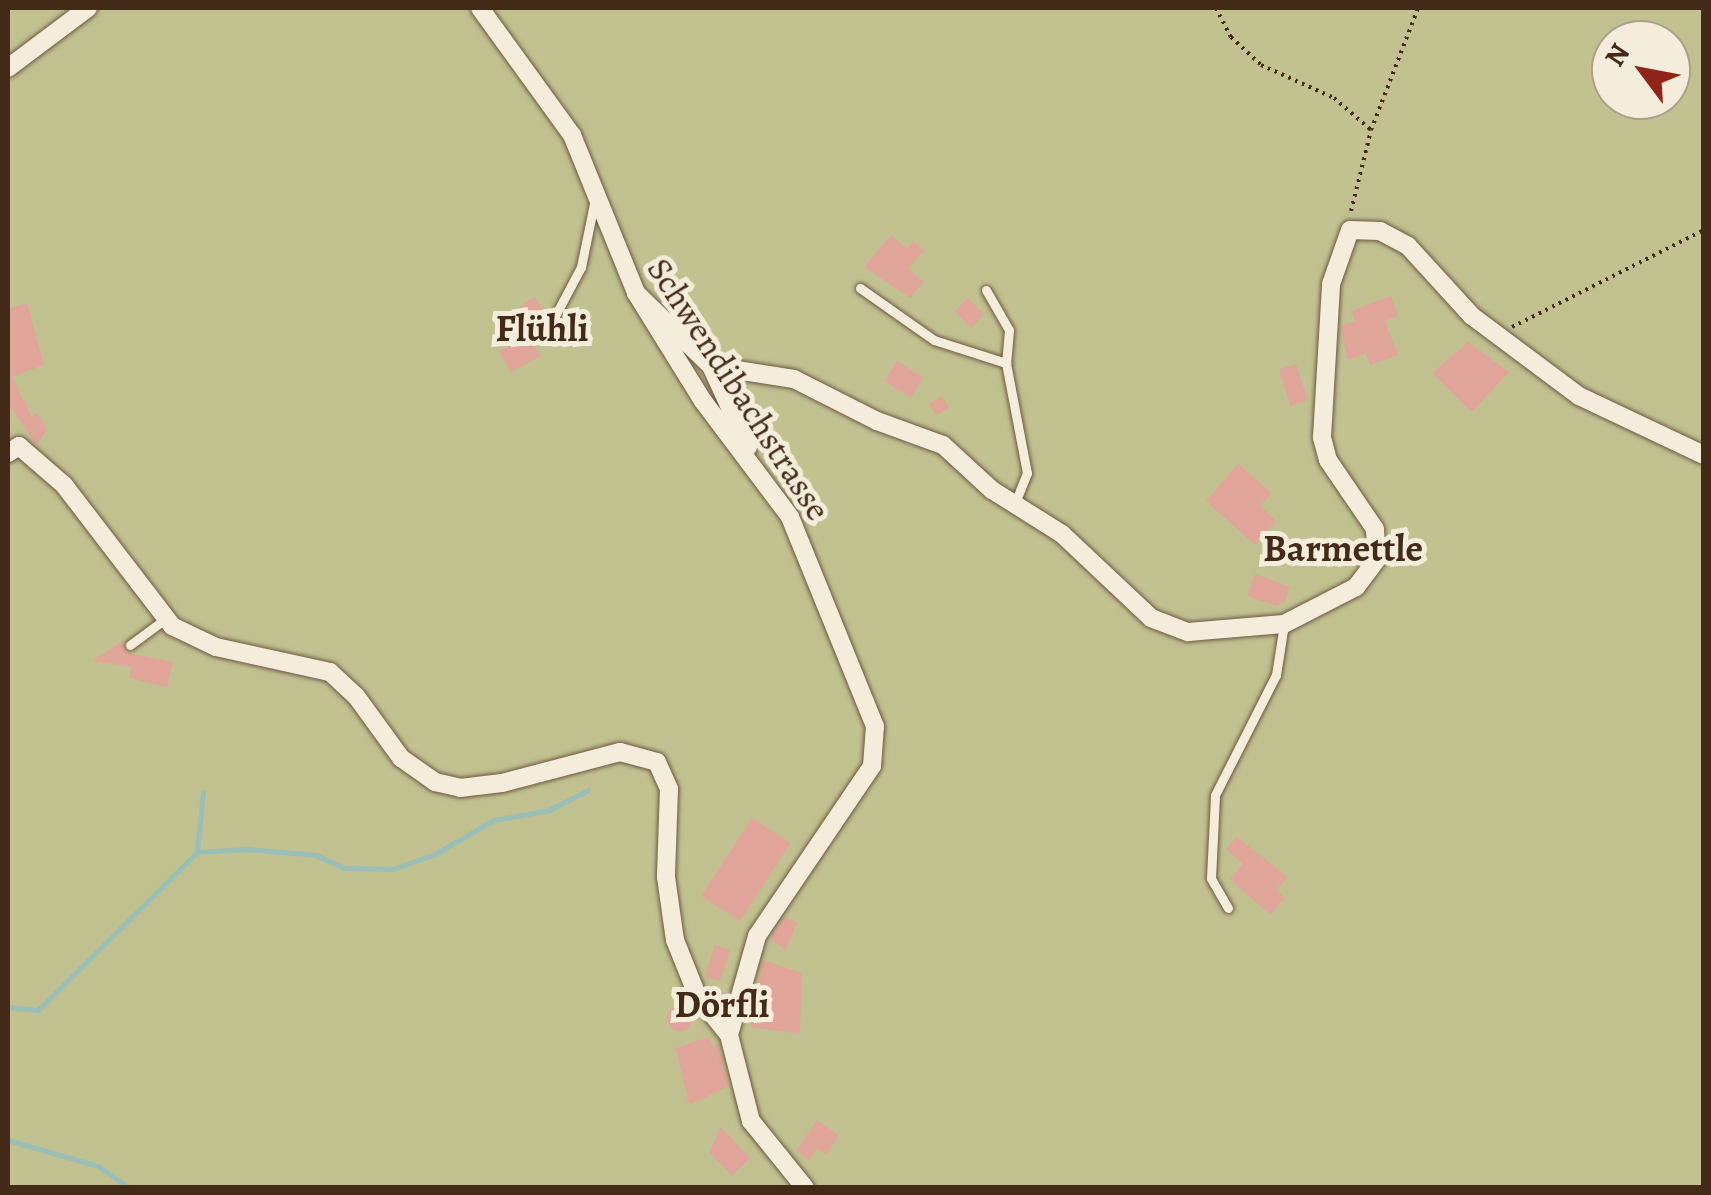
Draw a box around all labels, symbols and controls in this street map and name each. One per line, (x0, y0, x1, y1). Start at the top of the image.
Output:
north arrow (1591, 20, 1691, 120)
text: N (1596, 36, 1639, 74)
street label: Schwendibachstrasse (638, 250, 840, 528)
district label: Flühli (496, 306, 588, 352)
district label: Barmettle (1263, 526, 1423, 572)
district label: Dörfli (675, 982, 769, 1028)

